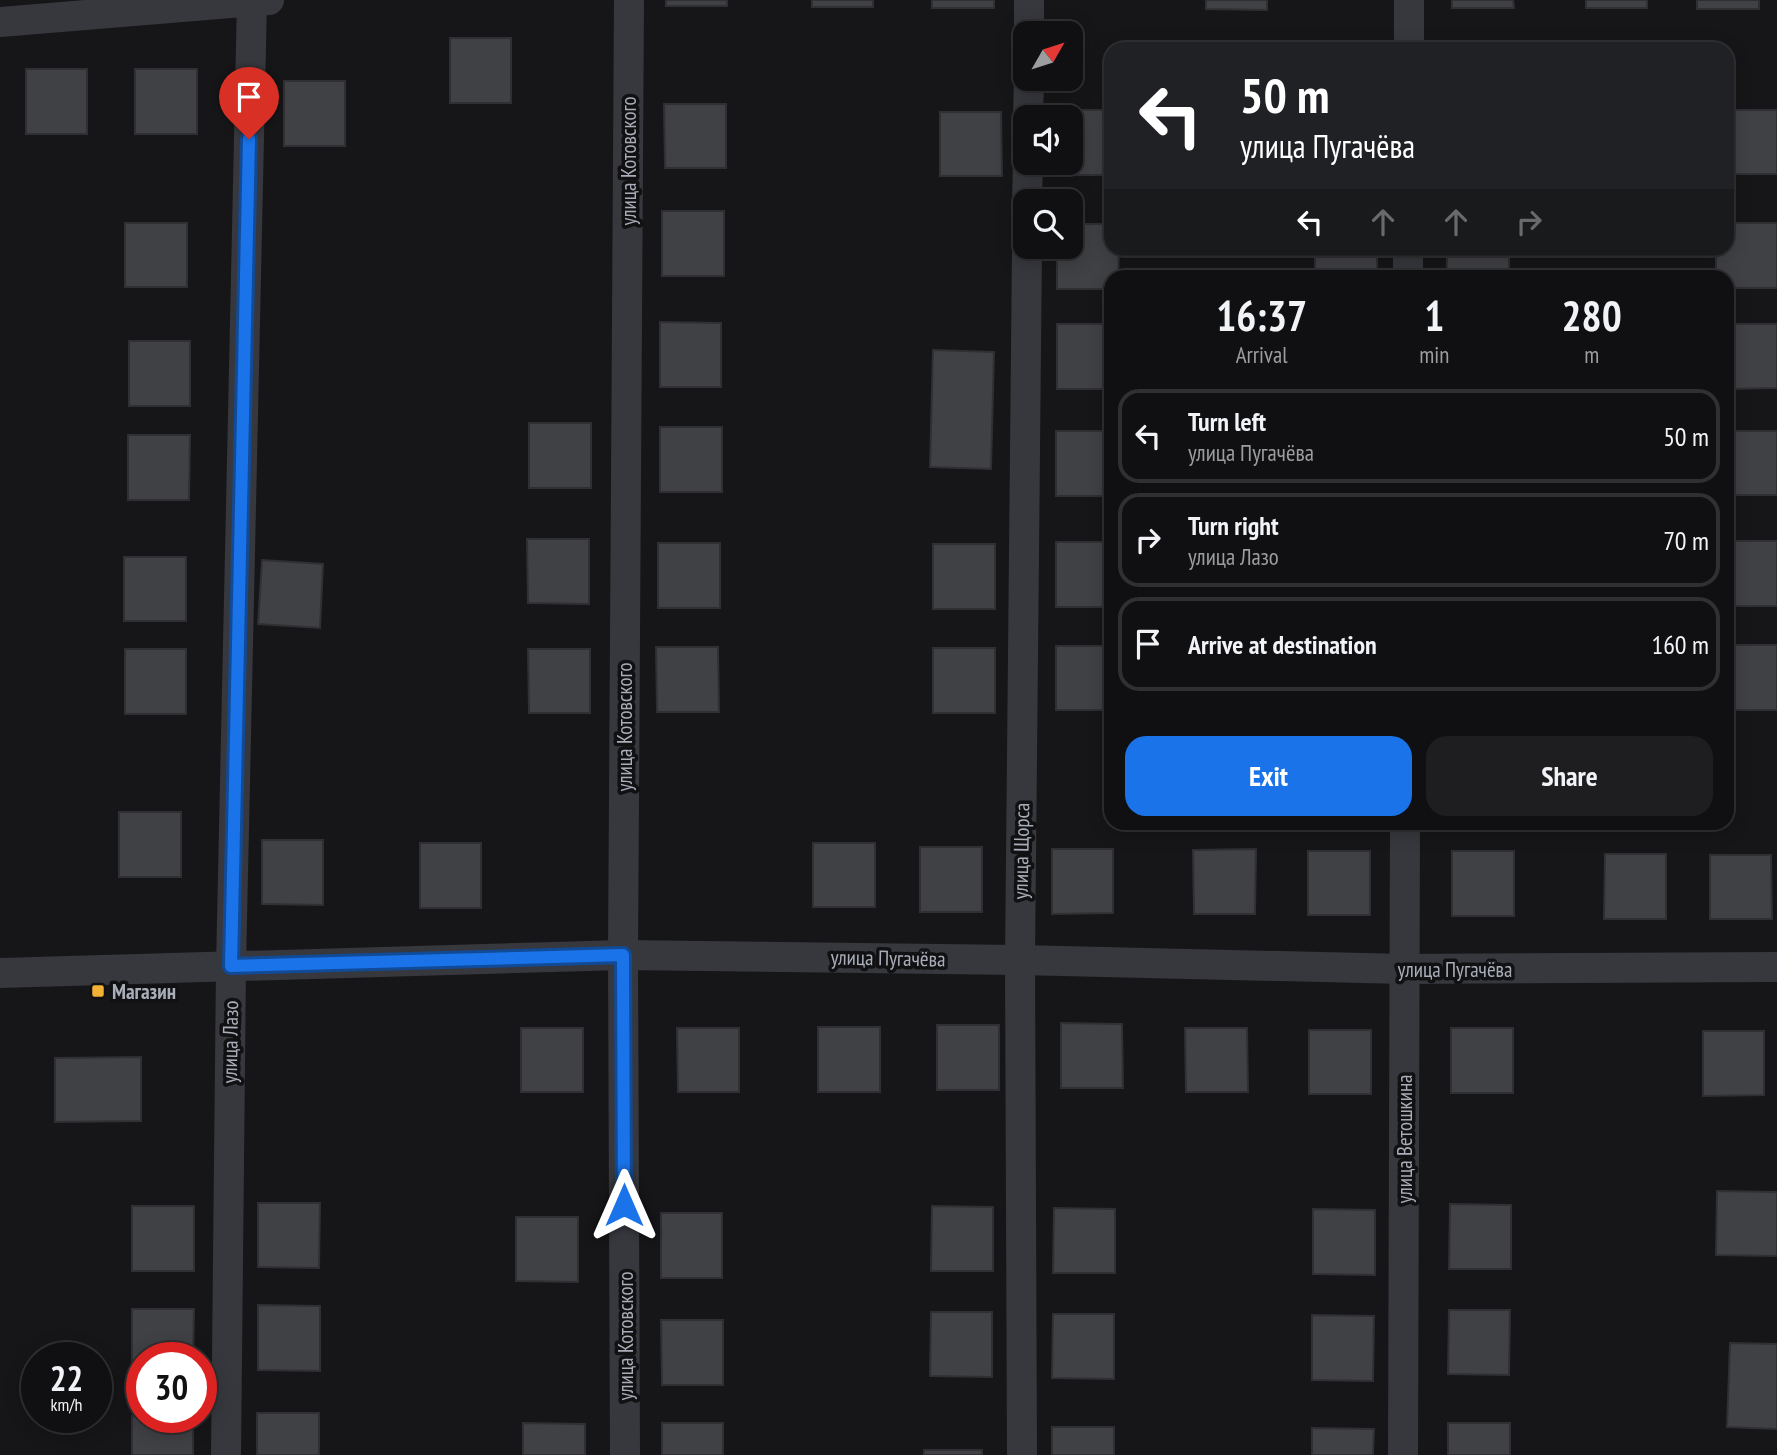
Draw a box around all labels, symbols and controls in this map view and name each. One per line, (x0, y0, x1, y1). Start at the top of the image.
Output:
north arrow (1013, 21, 1083, 91)
map controls (1013, 21, 1083, 259)
text: 50 m (1240, 63, 1329, 127)
pin (219, 67, 279, 139)
icon: left (1125, 70, 1216, 161)
icon: arrive (230, 78, 268, 116)
street label: улица Котовского (615, 96, 642, 226)
button: sound (1013, 105, 1083, 175)
text: улица Пугачёва (1240, 125, 1415, 167)
button: search (1013, 189, 1083, 259)
icon: left (1291, 203, 1329, 241)
icon: ahead (1364, 203, 1402, 241)
icon: ahead (1437, 203, 1475, 241)
icon: right (1510, 203, 1548, 241)
text: 16:37 (1216, 288, 1307, 343)
text: 1 (1424, 288, 1444, 343)
text: 280 (1562, 288, 1622, 343)
text: Arrival (1236, 340, 1288, 369)
text: min (1419, 340, 1449, 369)
text: m (1584, 340, 1599, 369)
text: Turn left (1188, 405, 1266, 438)
icon: left (1129, 417, 1167, 455)
text: 50 m (1663, 420, 1709, 453)
text: улица Пугачёва (1188, 438, 1314, 467)
text: Turn right (1188, 509, 1279, 542)
icon: right (1129, 521, 1167, 559)
text: 70 m (1663, 524, 1709, 557)
text: улица Лазо (1188, 542, 1279, 571)
icon: arrive (1129, 625, 1167, 663)
text: Arrive at destination (1188, 628, 1377, 661)
text: 160 m (1651, 628, 1709, 661)
street label: улица Котовского (611, 662, 638, 792)
button: Exit (1125, 736, 1412, 816)
button: Share (1426, 736, 1713, 816)
street label: улица Щорса (1007, 802, 1035, 900)
street label: улица Пугачёва (830, 943, 946, 973)
street label: улица Пугачёва (1398, 956, 1512, 983)
place label: Магазин (112, 978, 176, 1005)
marker: Магазин (90, 983, 106, 999)
street label: улица Лазо (216, 1000, 244, 1084)
street label: улица Ветошкина (1391, 1075, 1418, 1203)
position arrow (587, 1168, 661, 1242)
street label: улица Котовского (612, 1271, 639, 1401)
speed limit sign: 30 (126, 1342, 217, 1433)
text: 22 (50, 1355, 83, 1401)
text: km/h (51, 1393, 82, 1416)

